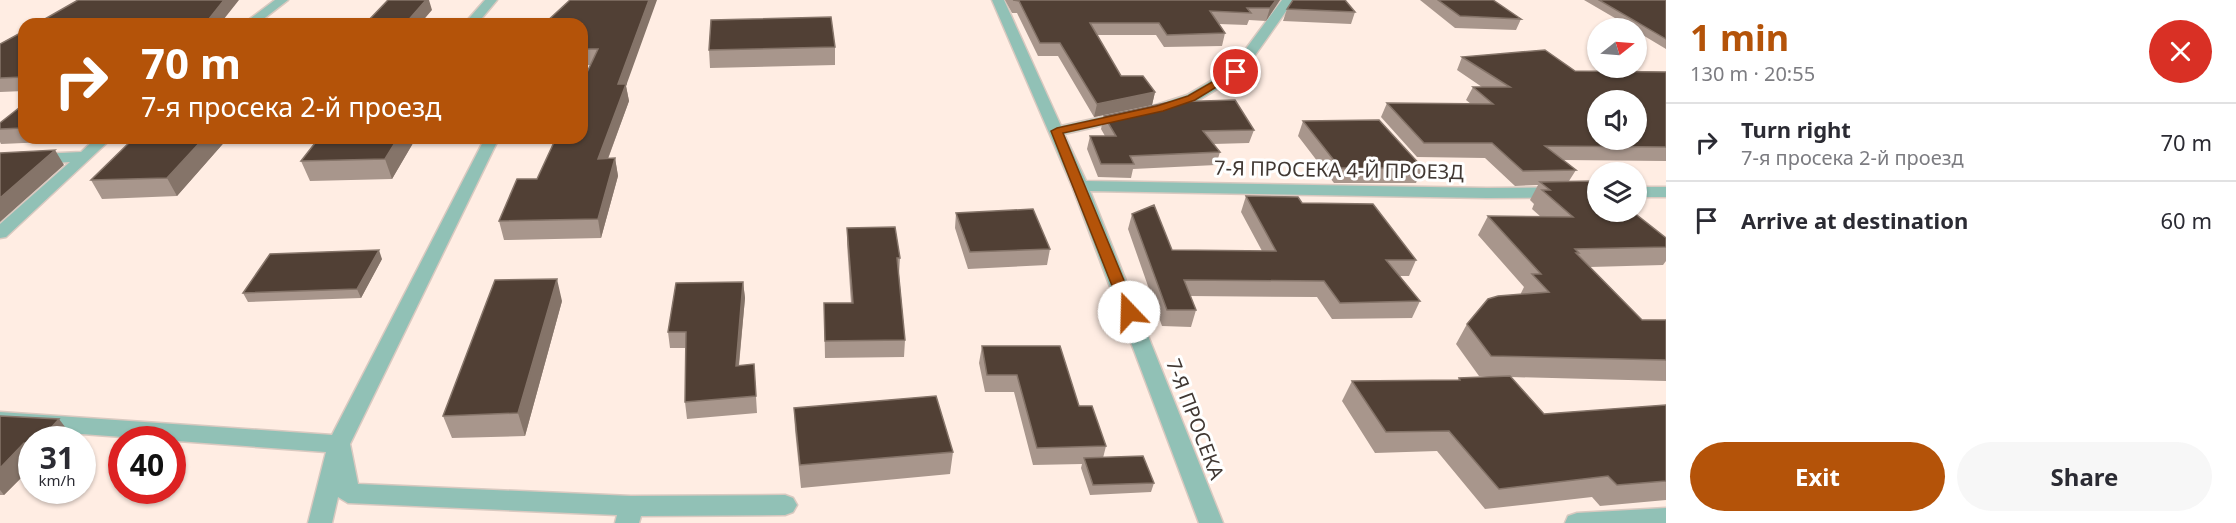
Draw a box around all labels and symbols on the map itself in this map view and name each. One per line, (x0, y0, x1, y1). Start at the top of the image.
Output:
north arrow (1587, 18, 1647, 78)
pin (1210, 46, 1261, 97)
street label: 7-Я ПРОСЕКА 4-Й ПРОЕЗД (1214, 154, 1464, 185)
position arrow (1097, 280, 1161, 344)
street label: 7-Я ПРОСЕКА (1160, 355, 1231, 483)
speed limit sign: 40 (108, 426, 186, 504)

